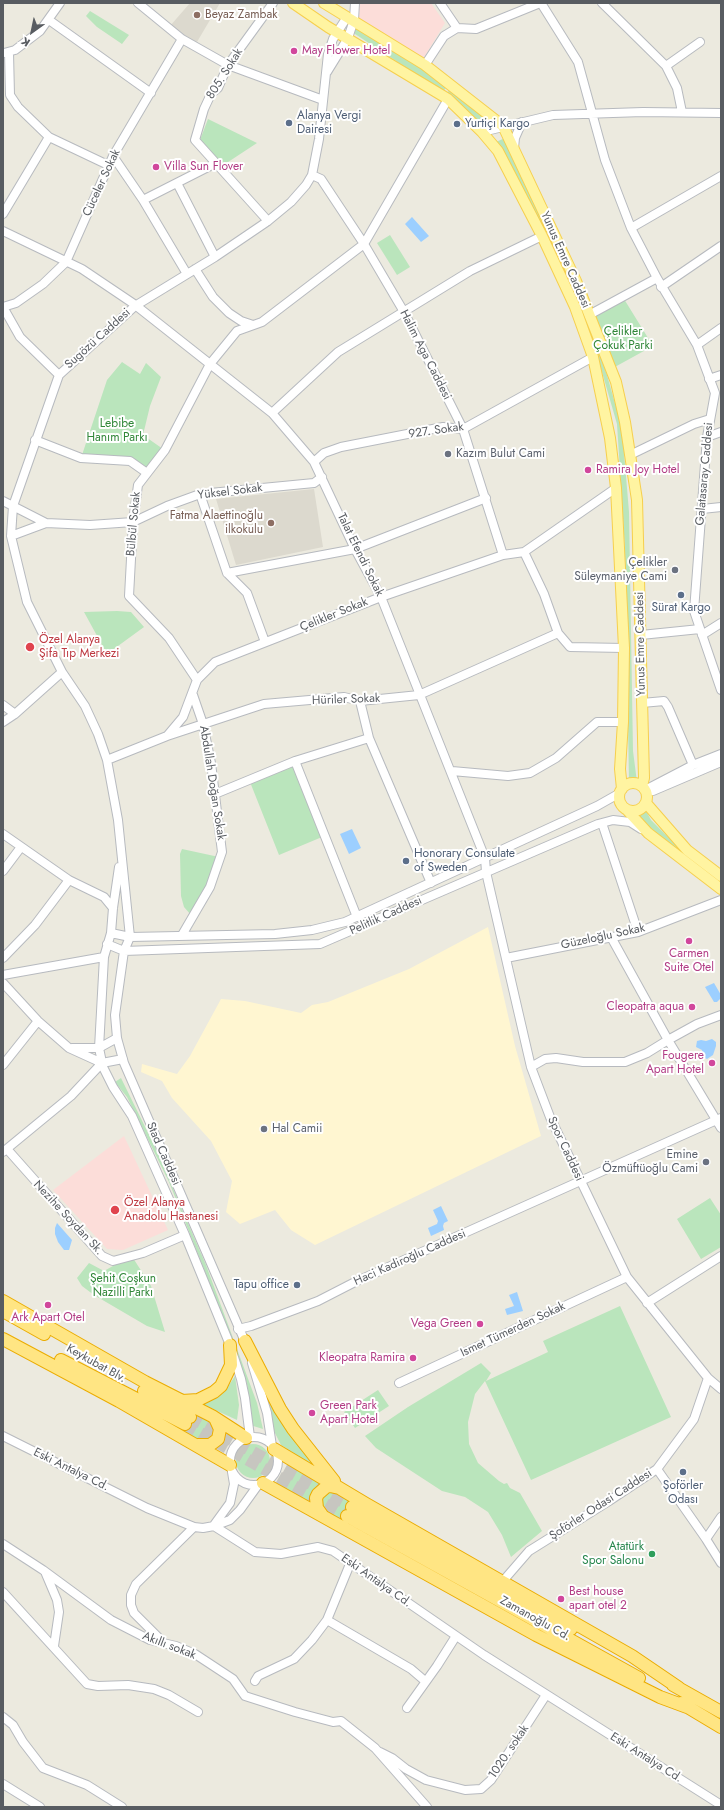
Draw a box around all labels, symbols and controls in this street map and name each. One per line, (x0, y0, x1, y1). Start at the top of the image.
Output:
place label: Beyaz Zambak (205, 8, 277, 22)
marker: Beyaz Zambak (192, 10, 202, 20)
north arrow (12, 12, 52, 52)
text: K (18, 33, 33, 51)
place label: May Flower Hotel (302, 44, 390, 58)
street label: 805. Sokak (204, 46, 246, 102)
marker: May Flower Hotel (289, 46, 299, 56)
place label: Alanya Vergi Dairesi (297, 109, 361, 137)
place label: Yurtiçi Kargo (465, 117, 530, 131)
marker: Alanya Vergi Dairesi (284, 118, 294, 128)
marker: Yurtiçi Kargo (452, 119, 462, 129)
street label: Cüceler Sokak (80, 147, 124, 219)
place label: Villa Sun Flover (164, 160, 243, 174)
marker: Villa Sun Flover (151, 162, 161, 172)
street label: Yunus Emre Caddesi (537, 209, 593, 311)
street label: Sugözü Caddesi (62, 306, 134, 372)
street label: Halim Aga Caddesi (396, 308, 454, 402)
park label: Çelikler Çokuk Parki (593, 325, 653, 353)
park label: Lebibe Hanım Parkı (86, 417, 148, 445)
street label: 927. Sokak (408, 420, 464, 442)
street label: Galatasaray Caddesi (693, 422, 717, 526)
place label: Kazım Bulut Cami (456, 447, 545, 461)
marker: Kazım Bulut Cami (443, 449, 453, 459)
place label: Ramira Joy Hotel (596, 463, 680, 477)
marker: Ramira Joy Hotel (583, 465, 593, 475)
street label: Yüksel Sokak (197, 481, 263, 503)
street label: Bülbül Sokak (124, 491, 144, 557)
place label: Fatma Alaettinoğlu ilkokulu (170, 509, 263, 537)
street label: Talat Efendi Sokak (334, 511, 386, 599)
marker: Fatma Alaettinoğlu ilkokulu (266, 518, 276, 528)
place label: Çelikler Süleymaniye Cami (574, 556, 667, 584)
marker: Çelikler Süleymaniye Cami (670, 565, 680, 575)
marker: Sürat Kargo (676, 590, 686, 600)
street label: Yunus Emre Caddesi (633, 592, 649, 696)
street label: Çelikler Sokak (298, 595, 370, 635)
place label: Sürat Kargo (651, 601, 711, 615)
place label: Özel Alanya Şifa Tıp Merkezi (39, 633, 119, 661)
marker: Özel Alanya Şifa Tıp Merkezi (24, 641, 36, 653)
street label: Hüriler Sokak (312, 692, 380, 708)
street label: Abdullah Doğan Sokak (196, 725, 228, 841)
place label: Honorary Consulate of Sweden (414, 847, 515, 875)
marker: Honorary Consulate of Sweden (401, 856, 411, 866)
street label: Pelitlik Caddesi (348, 894, 424, 938)
street label: Güzeloğlu Sokak (560, 921, 646, 953)
marker: Carmen Suite Otel (684, 936, 694, 946)
place label: Carmen Suite Otel (664, 947, 714, 975)
place label: Cleopatra aqua (607, 1000, 684, 1014)
marker: Cleopatra aqua (687, 1002, 697, 1012)
place label: Fougere Apart Hotel (646, 1049, 704, 1077)
marker: Fougere Apart Hotel (707, 1058, 717, 1068)
street label: Spor Caddesi (544, 1114, 586, 1184)
street label: Stad Caddesi (143, 1120, 183, 1188)
place label: Hal Camii (272, 1122, 322, 1136)
marker: Hal Camii (259, 1124, 269, 1134)
place label: Emine Özmüftüoğlu Cami (602, 1148, 698, 1176)
marker: Emine Özmüftüoğlu Cami (701, 1157, 711, 1167)
street label: Nezihe Soydan Sk. (30, 1178, 106, 1258)
place label: Özel Alanya Anadolu Hastanesi (124, 1196, 218, 1224)
marker: Özel Alanya Anadolu Hastanesi (109, 1204, 121, 1216)
street label: Haci Kadiroğlu Caddesi (352, 1227, 468, 1289)
park label: Şehit Coşkun Nazilli Parkı (90, 1272, 156, 1300)
place label: Tapu office (234, 1278, 289, 1292)
marker: Tapu office (292, 1280, 302, 1290)
street label: Ismet Tümerden Sokak (458, 1299, 568, 1361)
marker: Ark Apart Otel (43, 1300, 53, 1310)
place label: Ark Apart Otel (11, 1311, 85, 1325)
place label: Vega Green (411, 1317, 472, 1331)
marker: Vega Green (475, 1319, 485, 1329)
street label: Keykubat Blv. (64, 1342, 128, 1386)
place label: Kleopatra Ramira (319, 1351, 405, 1365)
marker: Kleopatra Ramira (408, 1353, 418, 1363)
place label: Green Park Apart Hotel (320, 1399, 378, 1427)
marker: Green Park Apart Hotel (307, 1408, 317, 1418)
street label: Eski Antalya Cd. (31, 1445, 111, 1495)
street label: Şoförler Odasi Caddesi (547, 1466, 655, 1544)
marker: Şoförler Odası (678, 1467, 688, 1477)
place label: Şoförler Odası (663, 1479, 703, 1507)
place label: Atatürk Spor Salonu (582, 1540, 644, 1568)
marker: Atatürk Spor Salonu (647, 1549, 657, 1559)
street label: Eski Antalya Cd. (338, 1551, 414, 1611)
place label: Best house apart otel 2 (569, 1585, 627, 1613)
street label: Zamanoğlu Cd. (497, 1594, 573, 1644)
marker: Best house apart otel 2 (556, 1594, 566, 1604)
street label: Akıllı sokak (140, 1629, 198, 1663)
street label: 1020. sokak (486, 1722, 532, 1782)
street label: Eski Antalya Cd. (607, 1730, 685, 1786)

